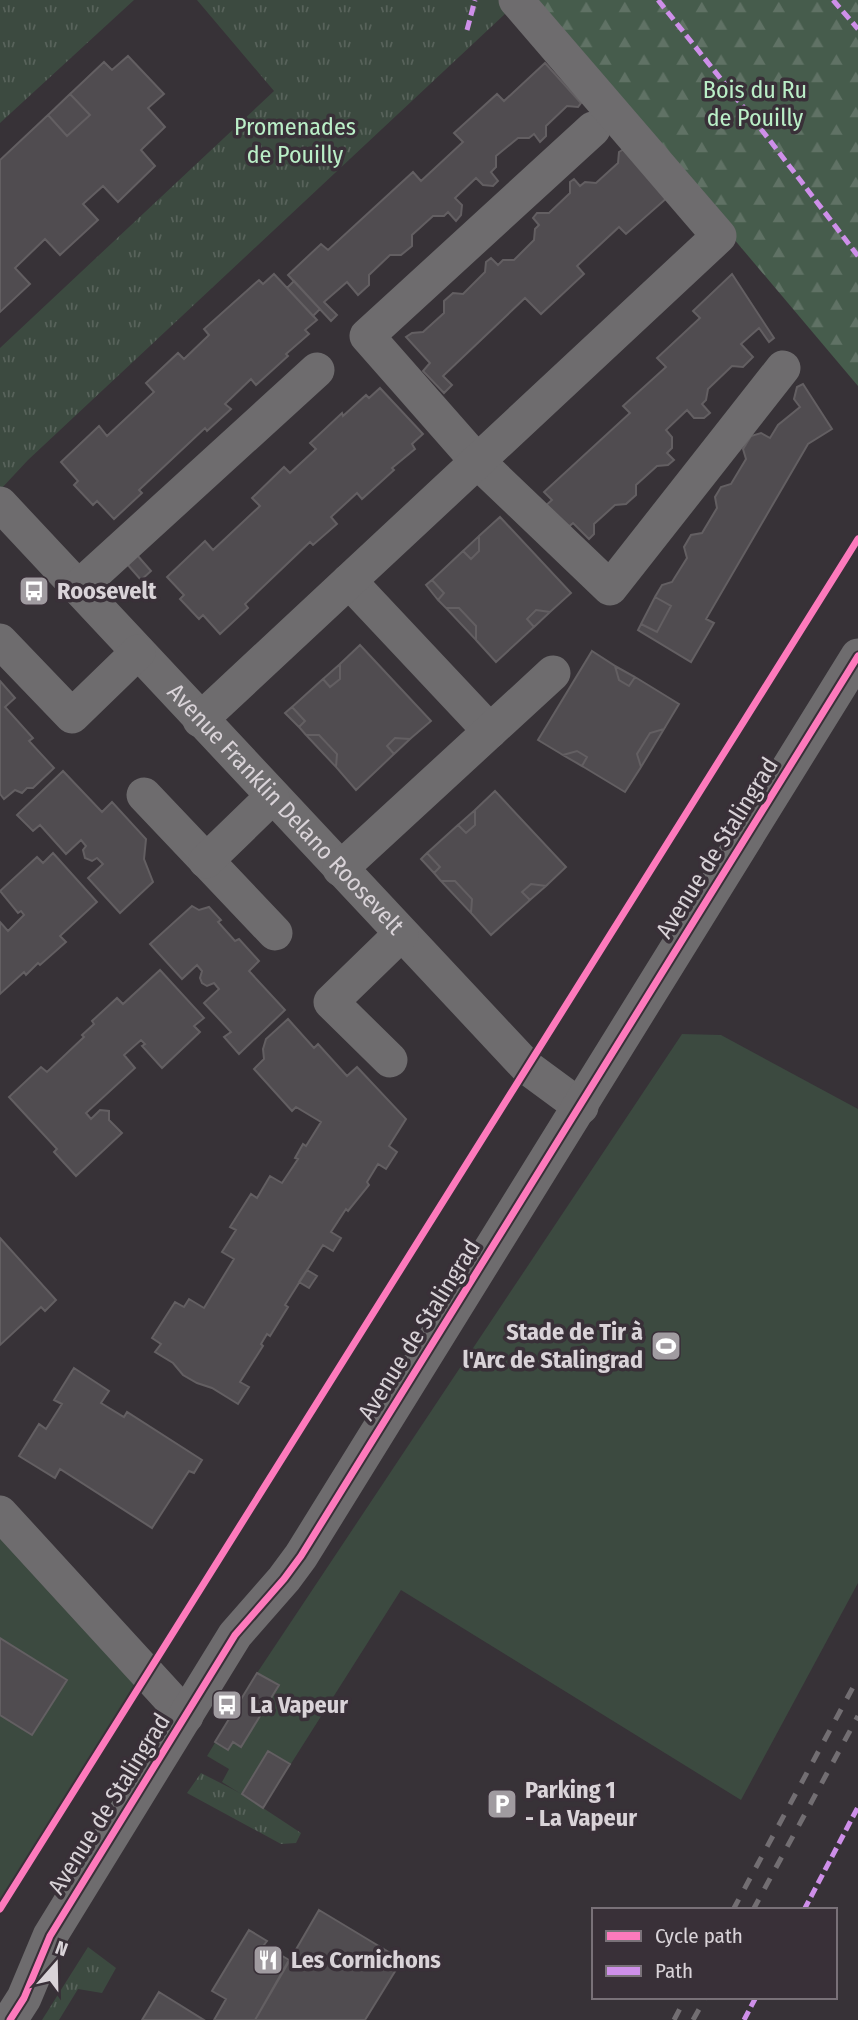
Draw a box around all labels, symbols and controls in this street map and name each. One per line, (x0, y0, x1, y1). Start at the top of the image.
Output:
park label: Bois du Ru de Pouilly (703, 76, 807, 132)
park label: Promenades de Pouilly (234, 113, 356, 169)
bus stop icon: Roosevelt (17, 574, 51, 608)
place label: Roosevelt (57, 577, 157, 605)
street label: Avenue Franklin Delano Roosevelt (162, 678, 410, 940)
street label: Avenue de Stalingrad (650, 752, 784, 944)
street label: Avenue de Stalingrad (352, 1234, 486, 1426)
place label: Stade de Tir à l'Arc de Stalingrad (463, 1318, 643, 1374)
sports icon: Stade de Tir à l'Arc de Stalingrad (649, 1329, 683, 1363)
bus stop icon: La Vapeur (210, 1688, 244, 1722)
place label: La Vapeur (250, 1691, 348, 1719)
street label: Avenue de Stalingrad (42, 1708, 176, 1900)
place label: Parking 1 - La Vapeur (525, 1776, 637, 1832)
parking icon: Parking 1 - La Vapeur (485, 1787, 519, 1821)
legend (592, 1908, 837, 1999)
text: Cycle path (655, 1923, 743, 1949)
north arrow (21, 1929, 91, 1999)
text: N (52, 1936, 71, 1961)
restaurant icon: Les Cornichons (251, 1943, 285, 1977)
place label: Les Cornichons (291, 1946, 441, 1974)
text: Path (655, 1958, 693, 1984)

